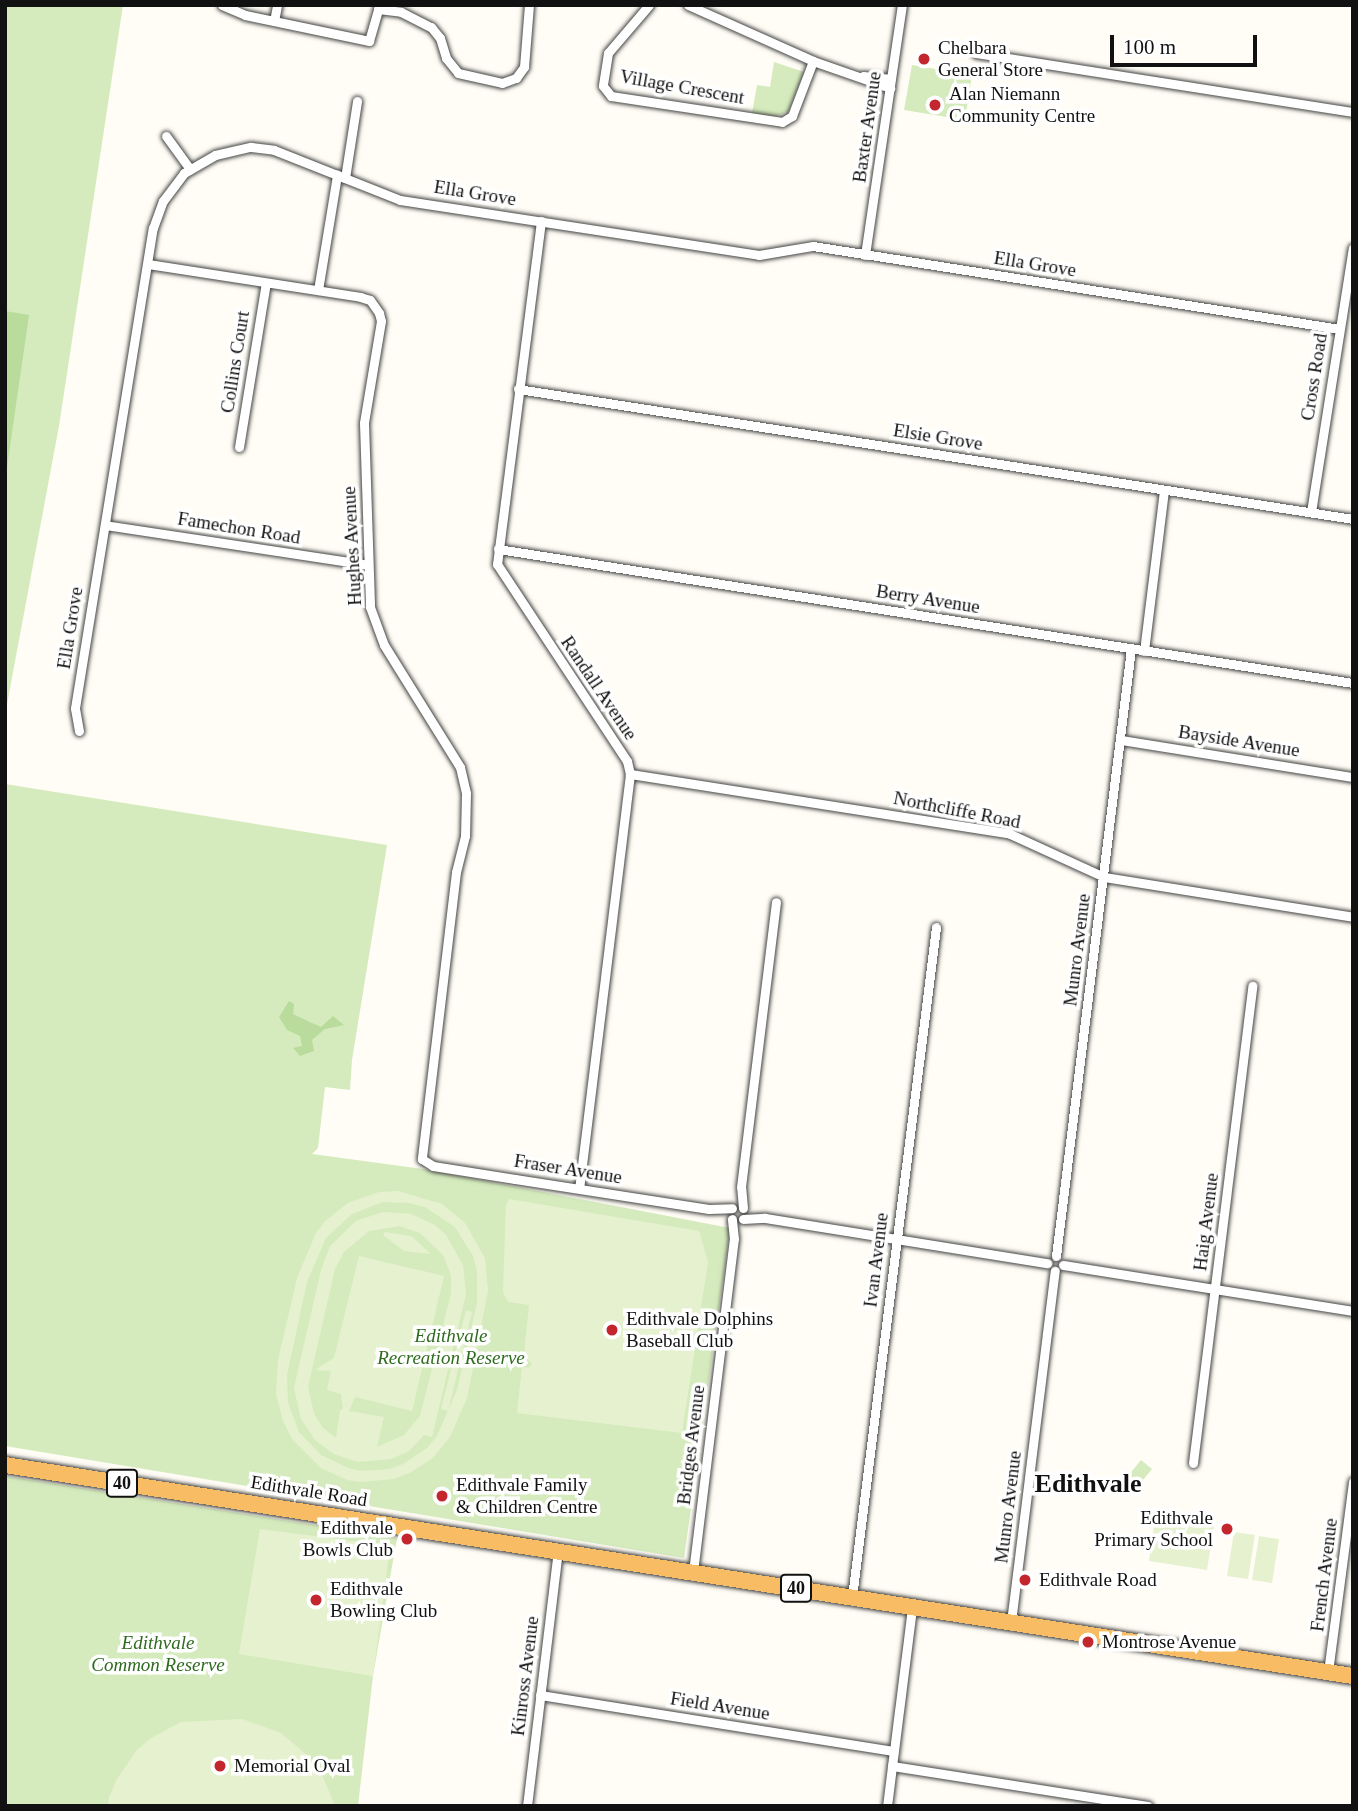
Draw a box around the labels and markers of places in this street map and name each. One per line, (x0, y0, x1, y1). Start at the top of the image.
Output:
place label: Chelbara General Store (938, 37, 1043, 81)
marker: Chelbara General Store (916, 51, 932, 67)
place label: Alan Niemann Community Centre (949, 83, 1095, 127)
marker: Alan Niemann Community Centre (927, 97, 943, 113)
place label: Edithvale Dolphins Baseball Club (626, 1308, 773, 1352)
marker: Edithvale Dolphins Baseball Club (604, 1322, 620, 1338)
place label: Edithvale Family & Children Centre (456, 1474, 597, 1518)
marker: Edithvale Family & Children Centre (434, 1488, 450, 1504)
place label: Edithvale Primary School (1094, 1507, 1213, 1551)
place label: Edithvale Bowls Club (303, 1517, 393, 1561)
marker: Edithvale Primary School (1219, 1521, 1235, 1537)
marker: Edithvale Bowls Club (399, 1531, 415, 1547)
place label: Edithvale Road (1039, 1569, 1157, 1591)
marker: Edithvale Road (1017, 1572, 1033, 1588)
place label: Edithvale Bowling Club (330, 1578, 437, 1622)
marker: Edithvale Bowling Club (308, 1592, 324, 1608)
place label: Montrose Avenue (1102, 1631, 1237, 1653)
marker: Montrose Avenue (1080, 1634, 1096, 1650)
place label: Memorial Oval (234, 1755, 351, 1777)
marker: Memorial Oval (212, 1758, 228, 1774)

